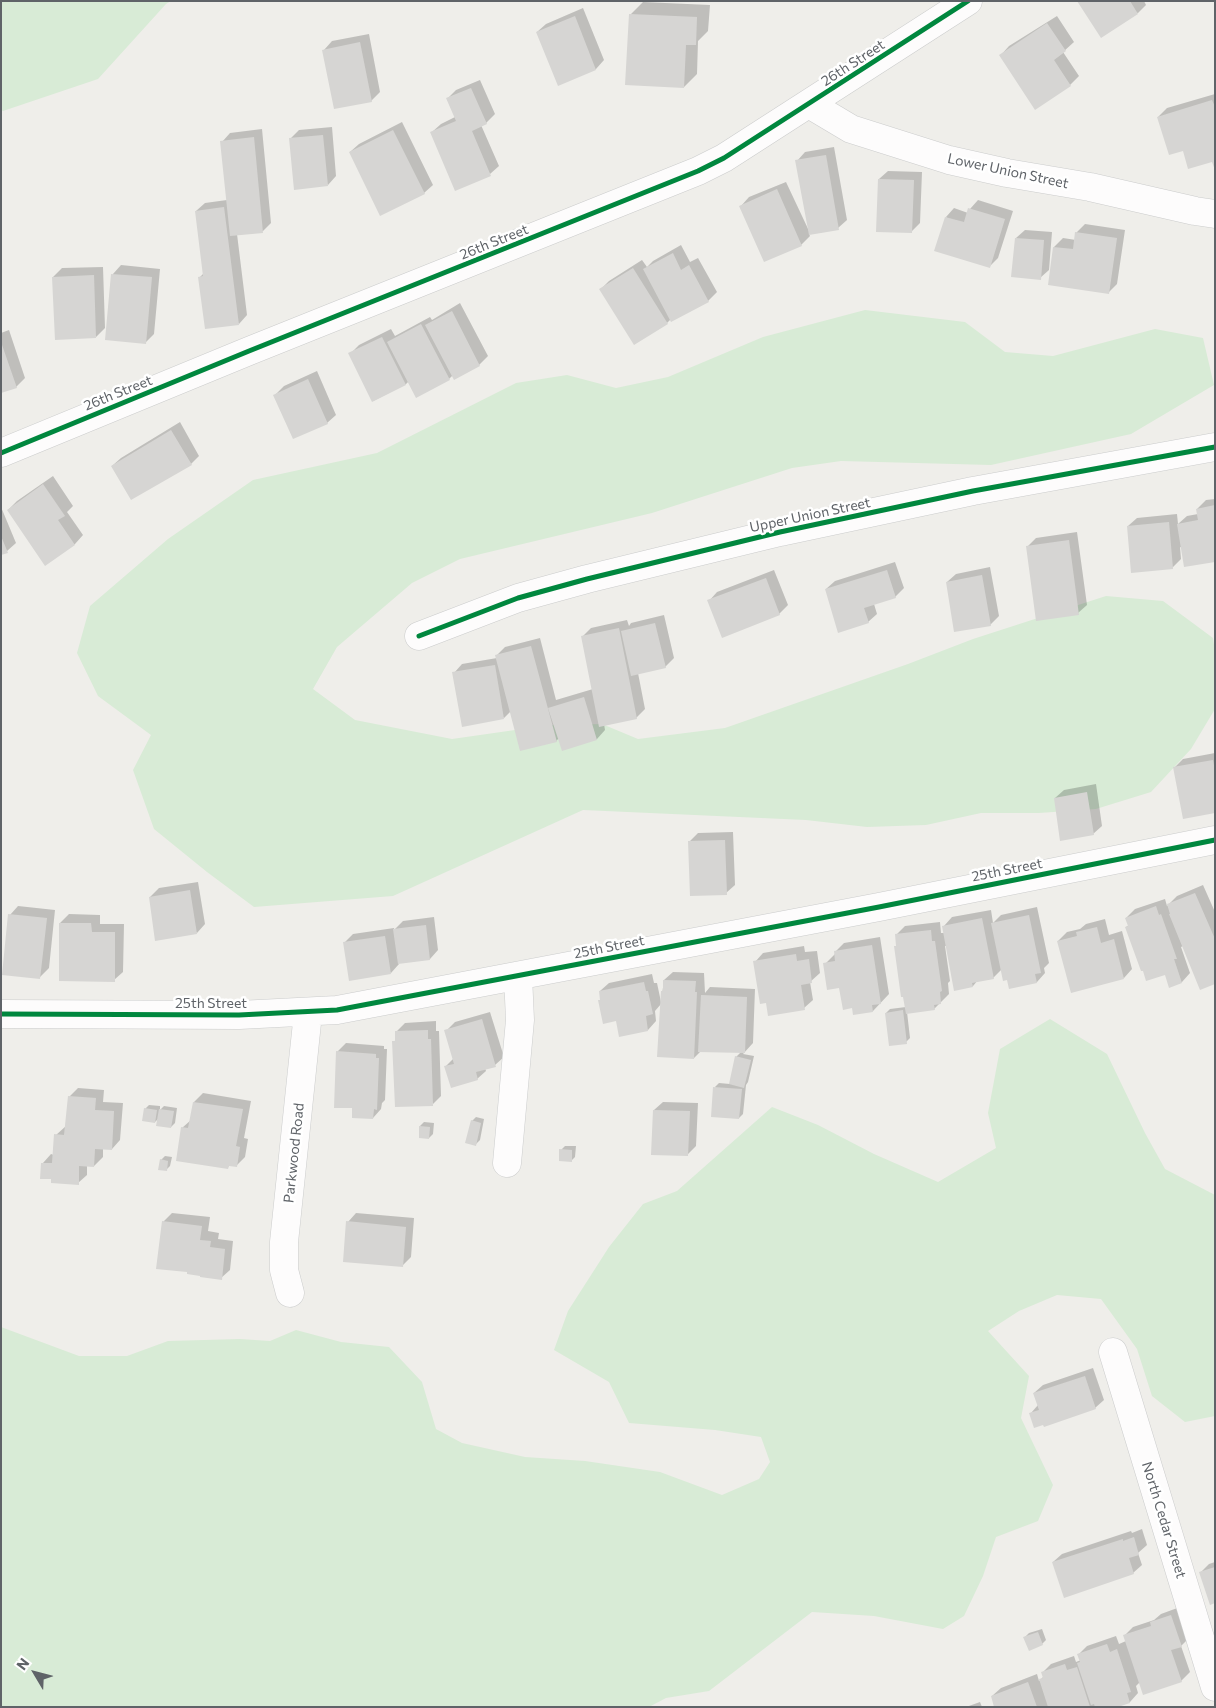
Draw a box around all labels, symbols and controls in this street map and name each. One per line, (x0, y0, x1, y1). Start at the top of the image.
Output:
street label: 26th Street (818, 36, 888, 90)
street label: Lower Union Street (946, 150, 1070, 192)
street label: 26th Street (457, 221, 531, 263)
street label: 26th Street (81, 372, 155, 414)
street label: Upper Union Street (748, 494, 872, 536)
street label: 25th Street (970, 855, 1044, 885)
street label: 25th Street (572, 932, 646, 962)
street label: 25th Street (175, 995, 247, 1011)
street label: Parkwood Road (280, 1102, 308, 1204)
street label: North Cedar Street (1138, 1460, 1190, 1580)
north arrow (10, 1648, 60, 1698)
text: N (13, 1654, 33, 1673)

